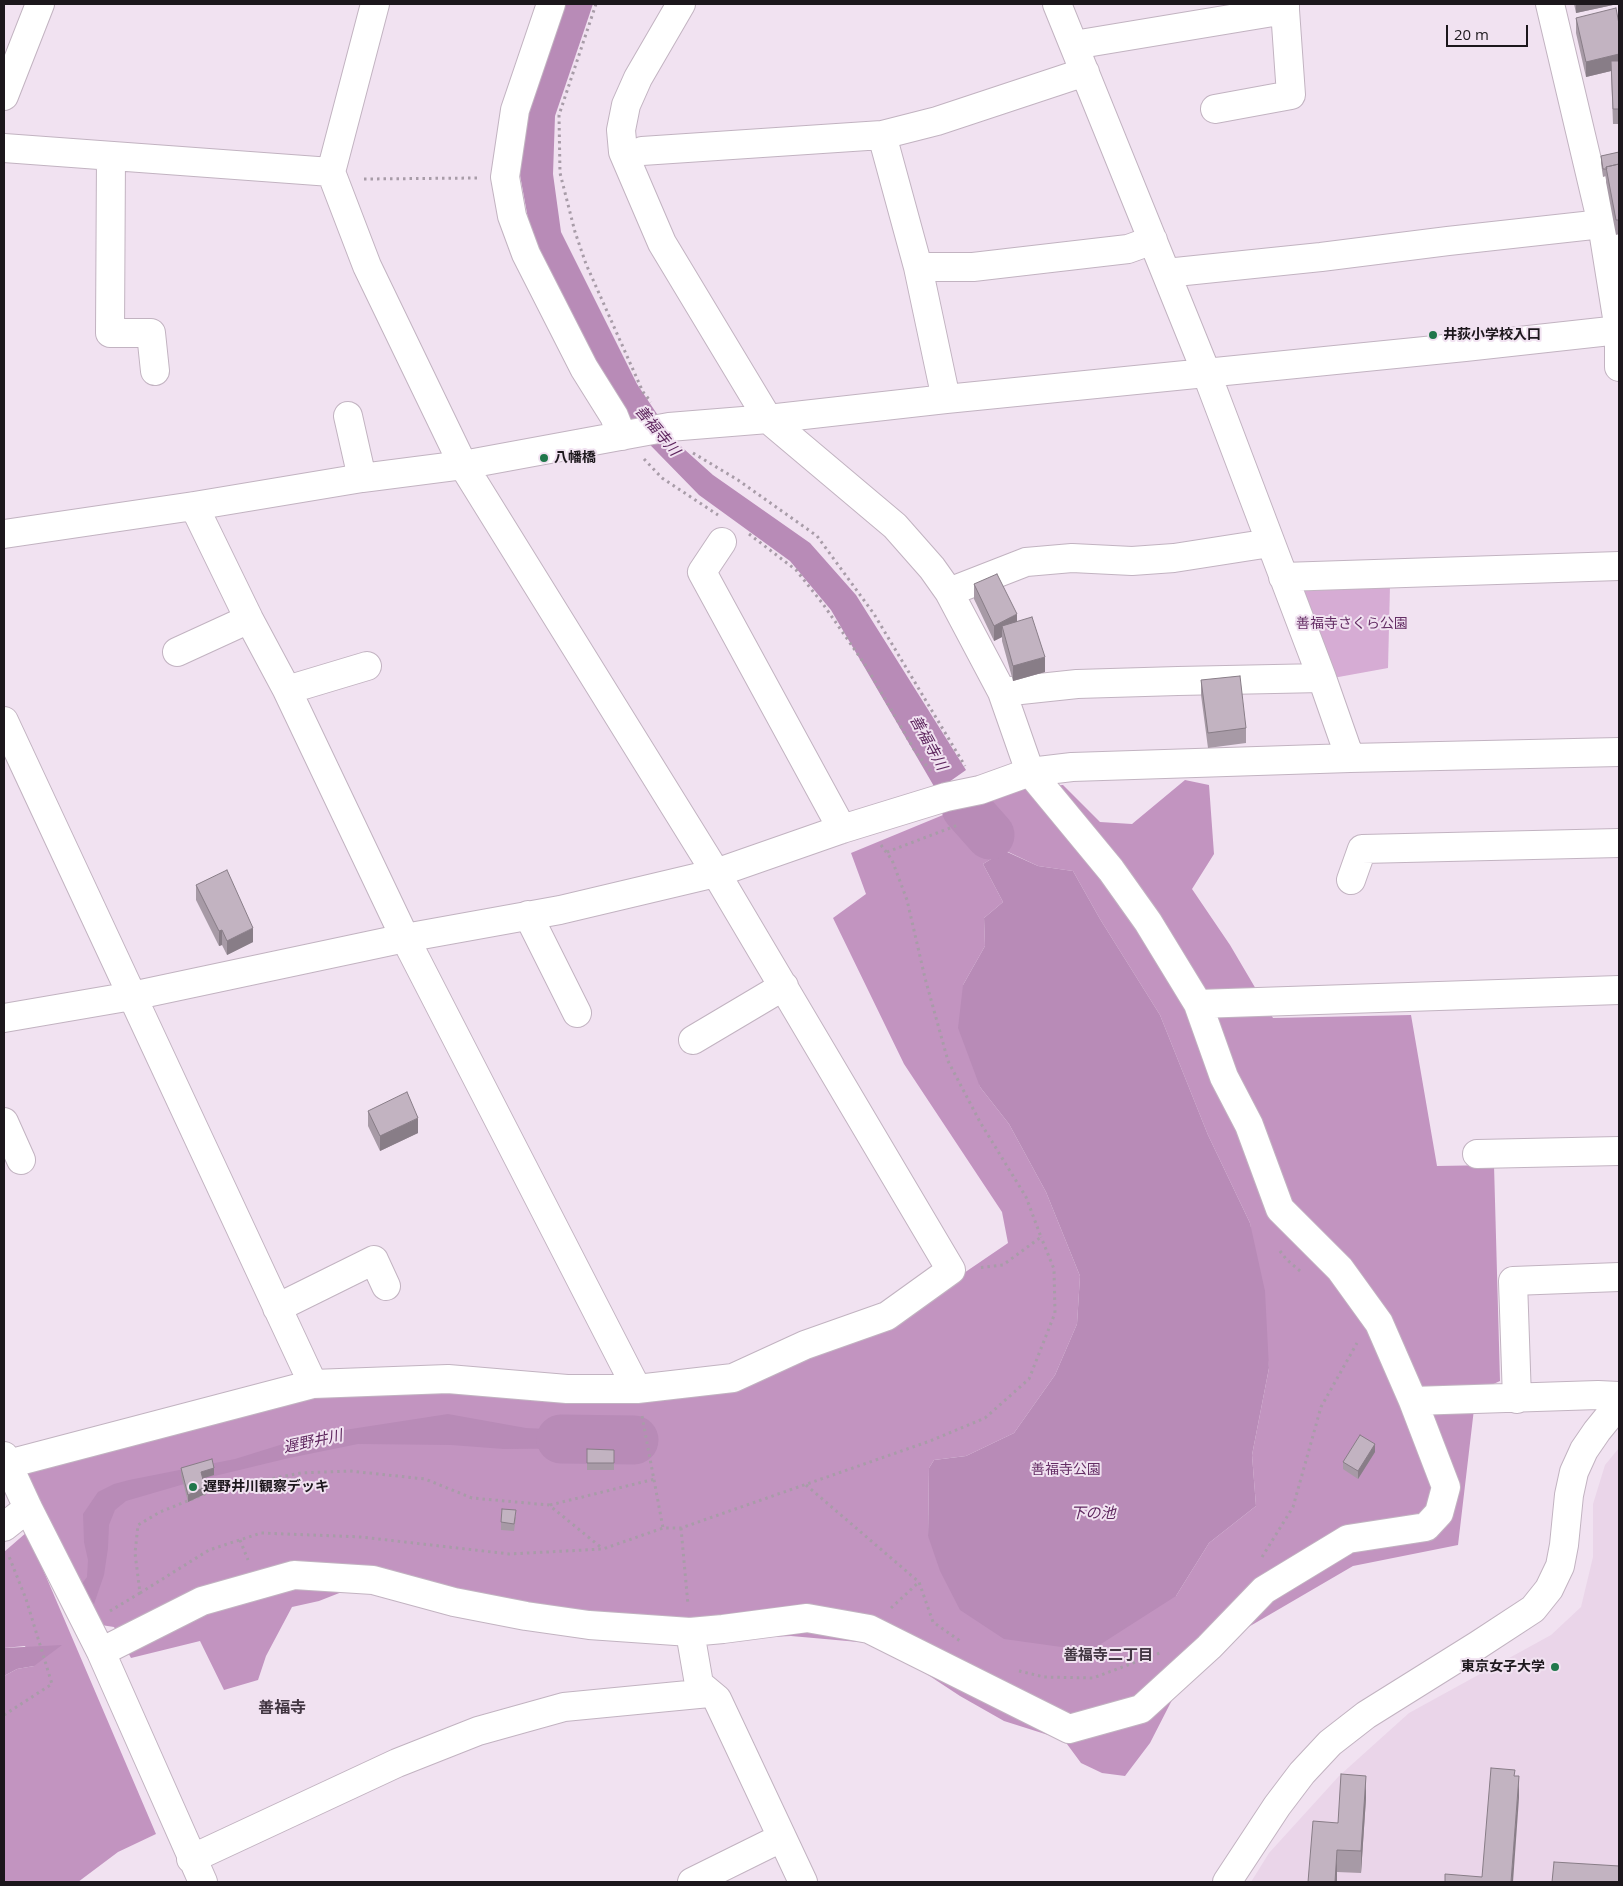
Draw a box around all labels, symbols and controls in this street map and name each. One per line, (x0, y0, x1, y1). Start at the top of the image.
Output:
scale bar (1448, 15, 1530, 47)
text: 20 m (1454, 24, 1489, 44)
place label: 井荻小学校入口 (1443, 327, 1541, 343)
marker: 井荻小学校入口 (1427, 329, 1439, 341)
water label: 善福寺川 (631, 402, 683, 460)
place label: 八幡橋 (554, 450, 596, 466)
marker: 八幡橋 (538, 452, 550, 464)
park label: 善福寺さくら公園 (1296, 616, 1408, 632)
water label: 善福寺川 (906, 712, 950, 774)
water label: 遅野井川 (282, 1427, 344, 1457)
park label: 善福寺公園 (1031, 1462, 1101, 1478)
place label: 遅野井川観察デッキ (203, 1479, 329, 1495)
marker: 遅野井川観察デッキ (187, 1481, 199, 1493)
water label: 下の池 (1071, 1505, 1115, 1523)
district label: 善福寺二丁目 (1063, 1647, 1153, 1665)
place label: 東京女子大学 (1461, 1659, 1545, 1675)
marker: 東京女子大学 (1549, 1661, 1561, 1673)
district label: 善福寺 (258, 1698, 306, 1718)

